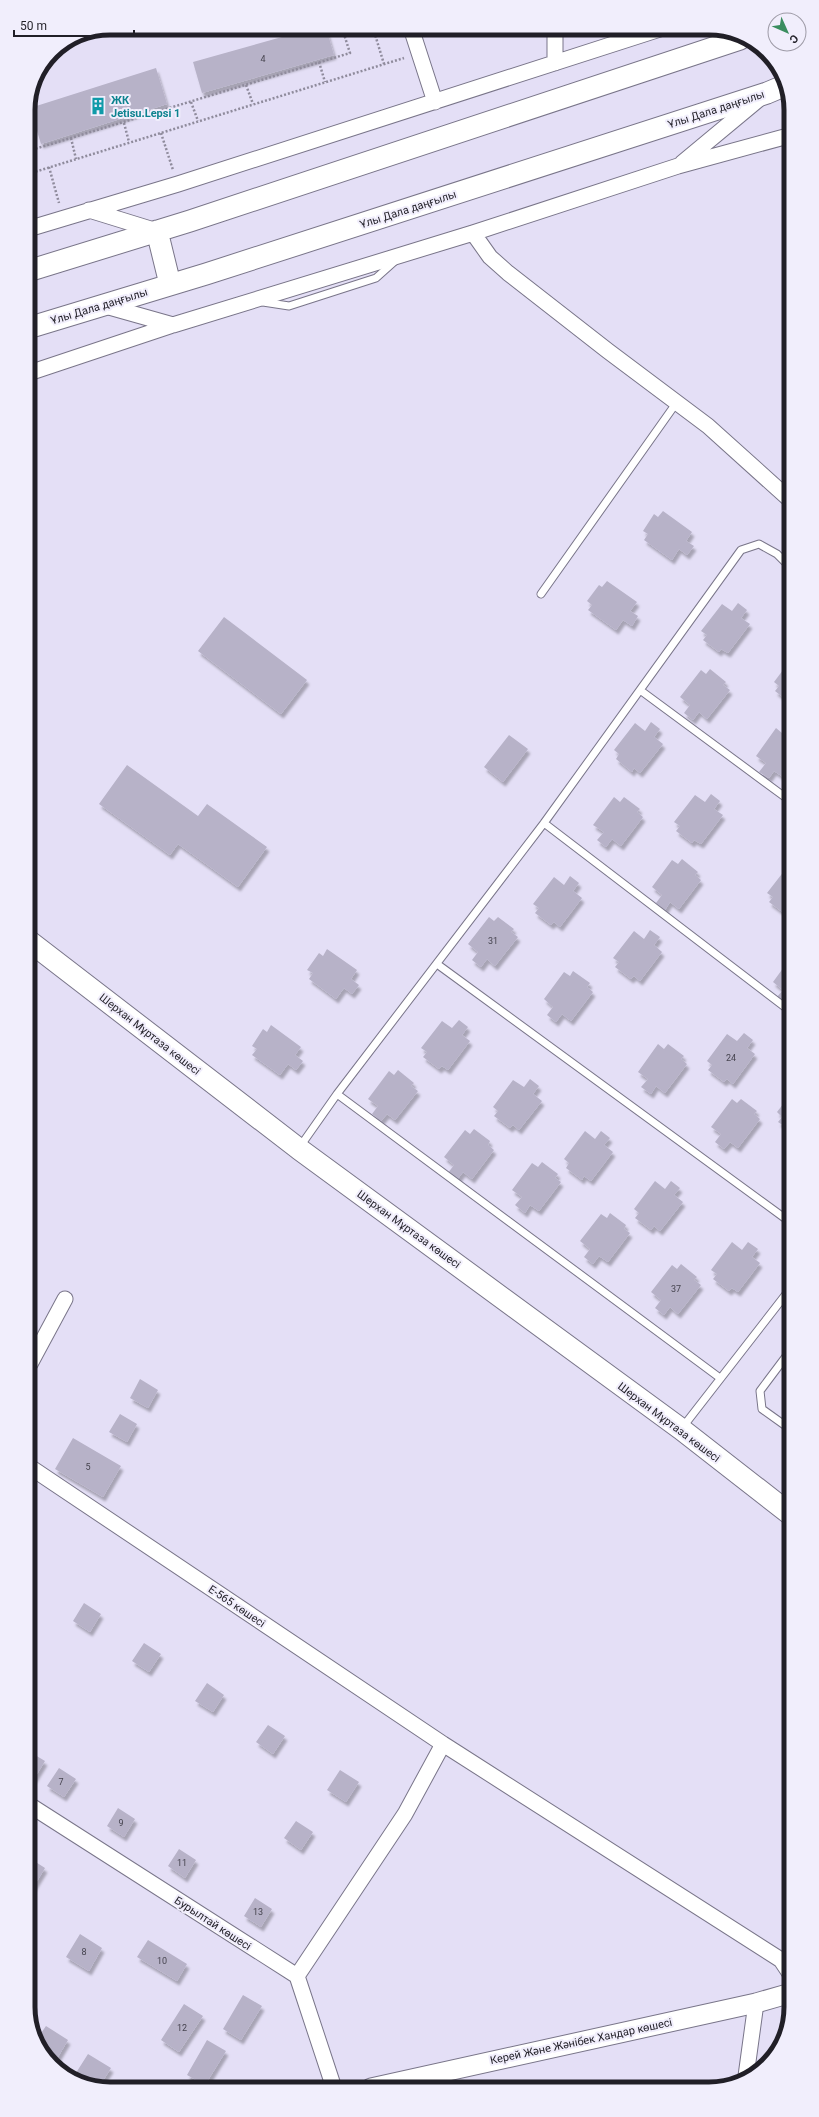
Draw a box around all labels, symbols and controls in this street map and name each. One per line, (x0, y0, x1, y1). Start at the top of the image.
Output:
scale bar (14, 12, 134, 38)
north arrow (767, 12, 807, 52)
text: 50 m (20, 19, 47, 33)
text: С (787, 32, 801, 46)
house number: 4 (260, 54, 266, 64)
street label: Ұлы Дала даңғылы (666, 88, 766, 131)
place label: ЖК Jetisu.Lepsi 1 (111, 94, 180, 120)
building icon: ЖК Jetisu.Lepsi 1 (88, 96, 108, 116)
street label: Ұлы Дала даңғылы (358, 188, 458, 231)
street label: Ұлы Дала даңғылы (49, 286, 149, 327)
house number: 31 (488, 936, 498, 946)
street label: Шерхан Мұртаза көшесі (97, 991, 203, 1078)
house number: 24 (726, 1053, 736, 1063)
street label: Шерхан Мұртаза көшесі (355, 1188, 463, 1271)
house number: 37 (671, 1284, 681, 1294)
street label: Шерхан Мұртаза көшесі (615, 1380, 722, 1465)
house number: 5 (85, 1462, 91, 1472)
street label: Е-565 көшесі (206, 1583, 268, 1630)
house number: 7 (58, 1777, 64, 1787)
house number: 9 (118, 1818, 124, 1828)
house number: 11 (177, 1858, 187, 1868)
street label: Бурылтай көшесі (172, 1894, 253, 1953)
house number: 13 (253, 1907, 263, 1917)
house number: 8 (81, 1947, 87, 1957)
house number: 10 (157, 1956, 167, 1966)
street label: Керей Және Жәнібек Хандар көшесі (489, 2016, 673, 2067)
house number: 12 (177, 2023, 187, 2033)

